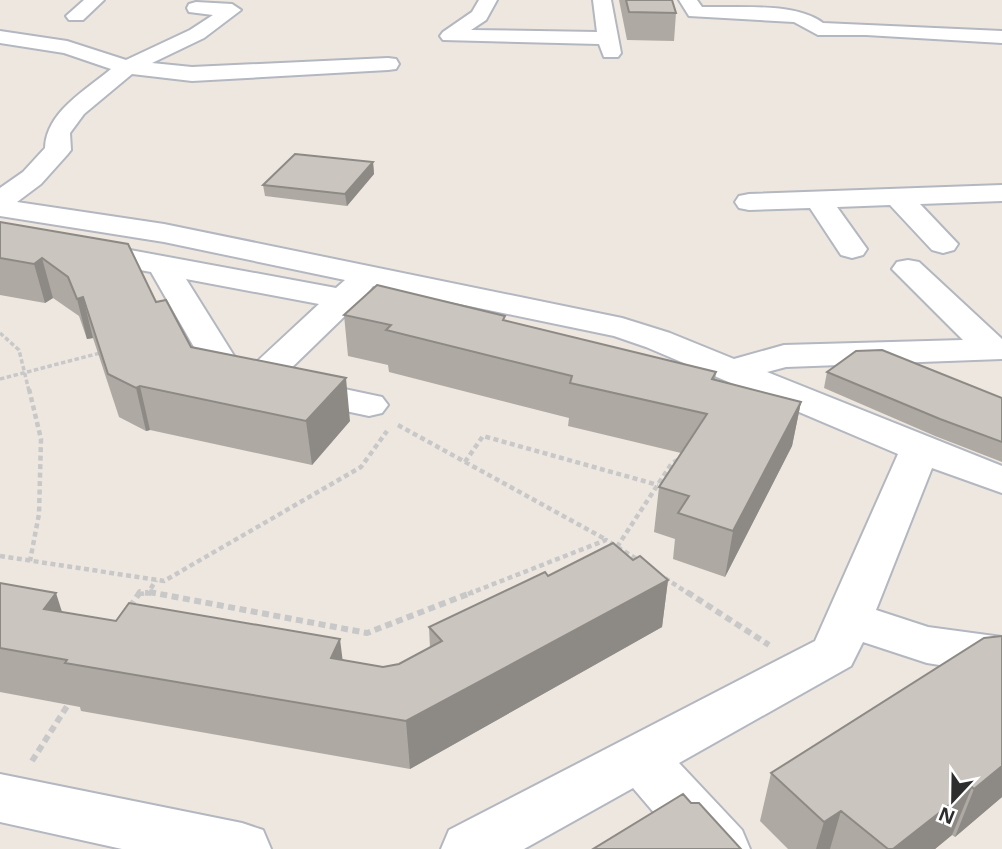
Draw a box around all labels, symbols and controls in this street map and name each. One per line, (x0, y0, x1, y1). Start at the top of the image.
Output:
north arrow (918, 765, 988, 835)
text: N (935, 801, 959, 831)

